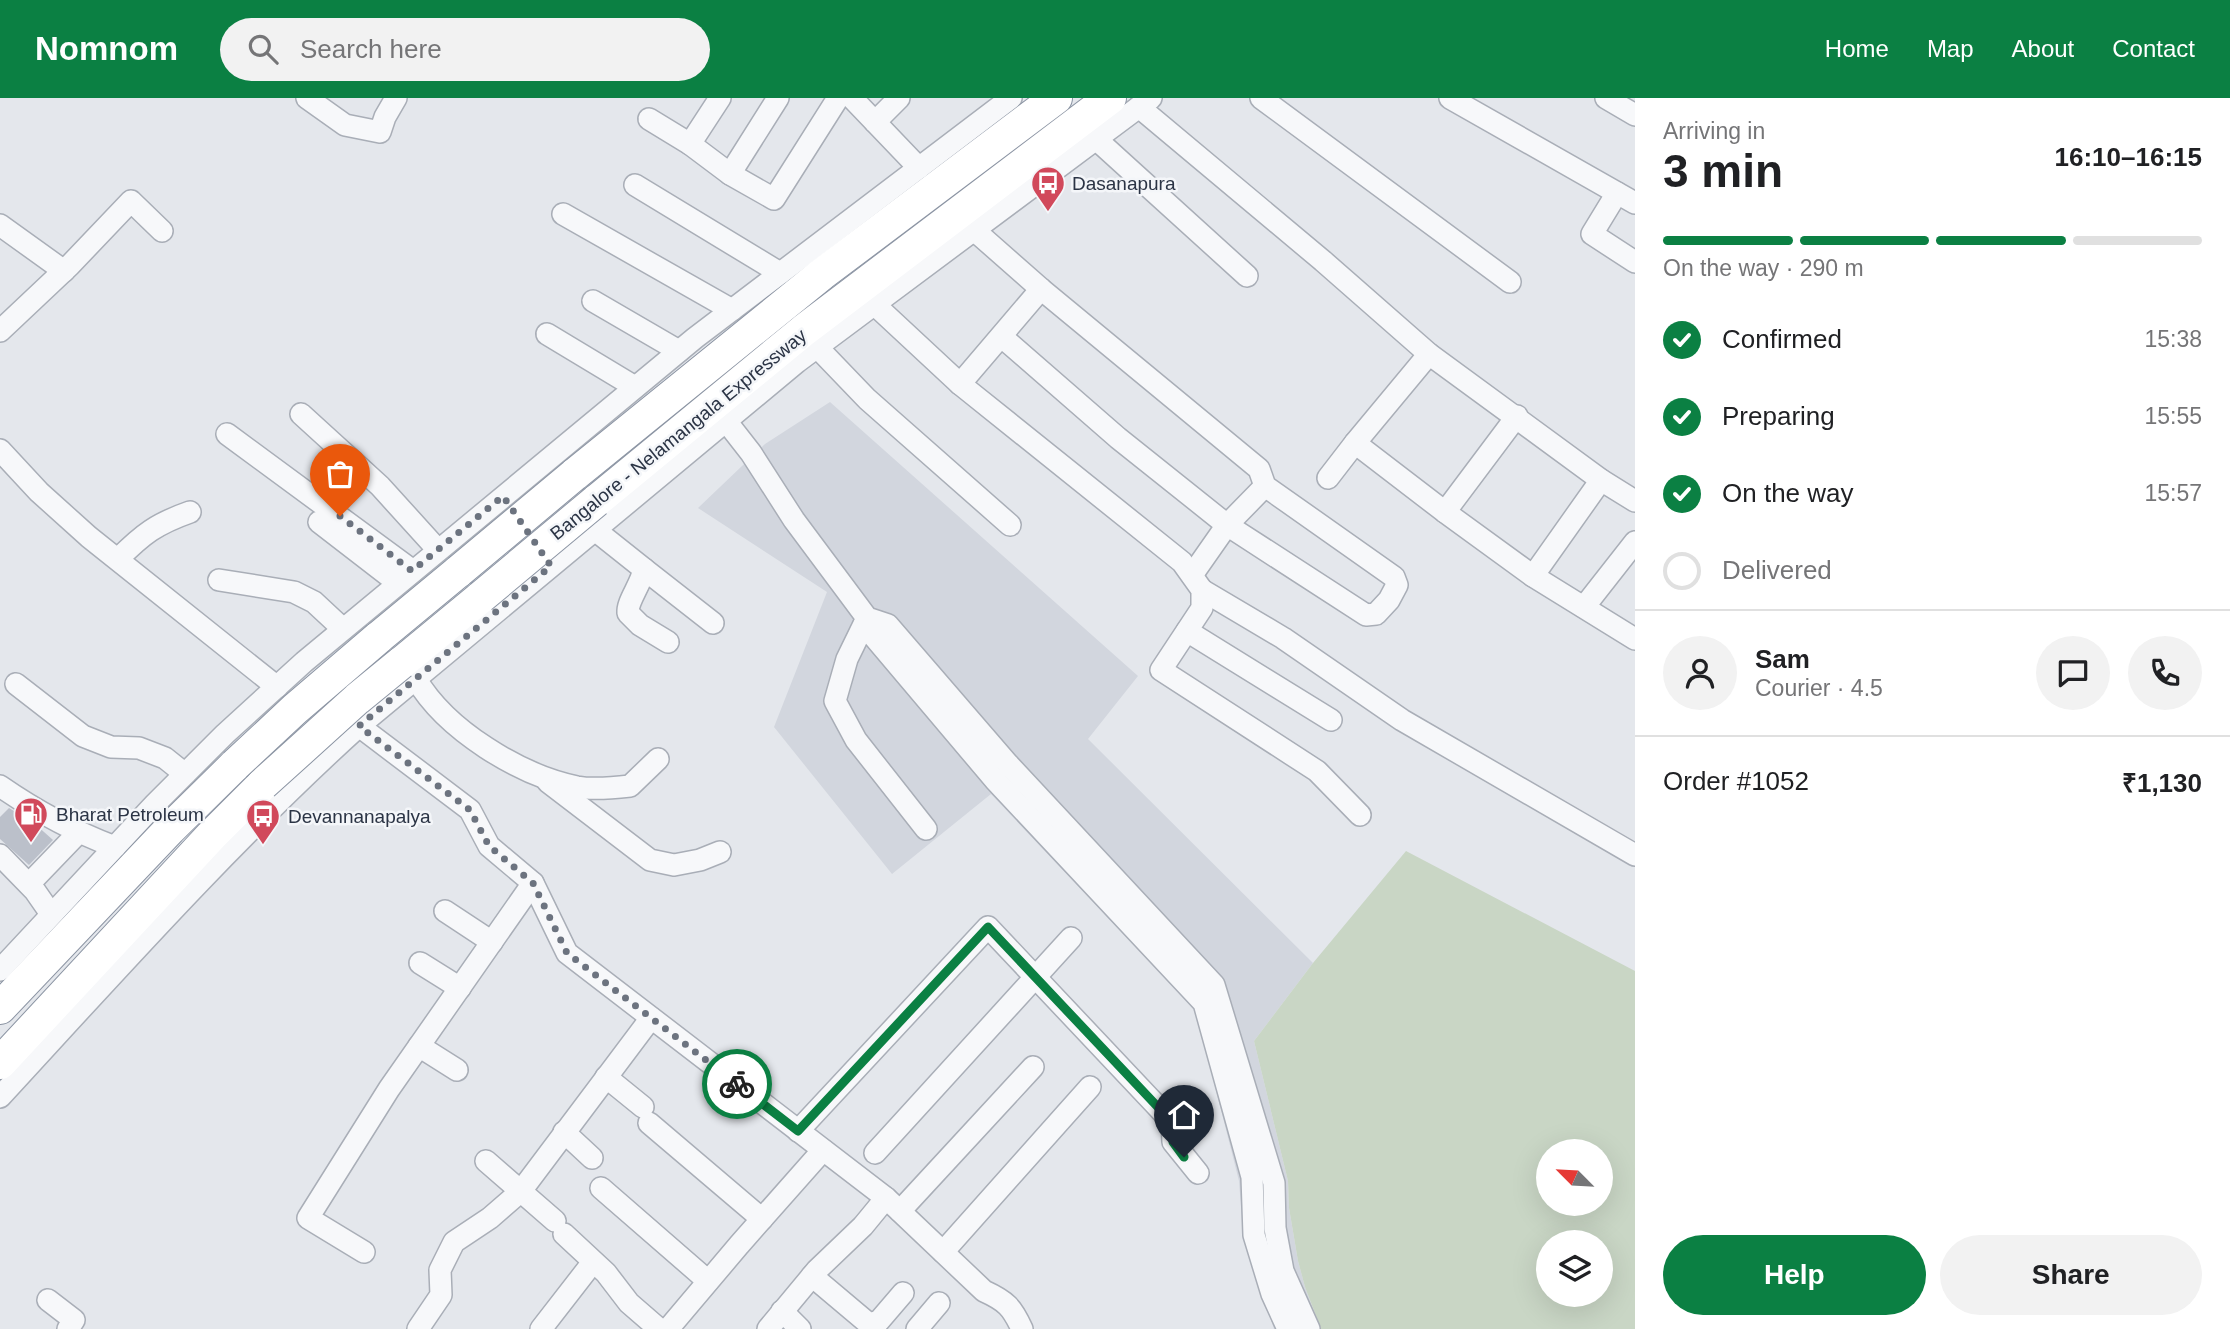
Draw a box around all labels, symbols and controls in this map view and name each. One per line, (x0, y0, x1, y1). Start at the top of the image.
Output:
search box (220, 18, 710, 81)
text: Nomnom (35, 30, 178, 67)
icon: search (244, 30, 282, 68)
text: Search here (300, 34, 442, 64)
text: Home (1825, 35, 1889, 62)
text: Map (1927, 35, 1974, 62)
text: About (2012, 35, 2074, 62)
text: Contact (2112, 35, 2195, 62)
text: Arriving in (1663, 118, 1765, 144)
text: 16:10–16:15 (2055, 142, 2202, 172)
text: 3 min (1663, 145, 1783, 197)
bus stop icon: Dasanapura (1029, 164, 1067, 213)
place label: Dasanapura (1072, 173, 1176, 194)
text: On the way · 290 m (1663, 255, 1864, 281)
icon: check (1663, 321, 1701, 359)
street label: Bangalore - Nelamangala Expressway (546, 324, 811, 544)
text: Confirmed (1722, 324, 1842, 354)
text: 15:38 (2144, 326, 2202, 352)
icon: check (1663, 398, 1701, 436)
text: Preparing (1722, 401, 1835, 431)
text: 15:55 (2144, 403, 2202, 429)
pin (310, 444, 370, 516)
icon: bag (321, 455, 359, 493)
icon: check (1663, 475, 1701, 513)
text: On the way (1722, 478, 1854, 508)
text: 15:57 (2144, 480, 2202, 506)
text: Delivered (1722, 555, 1832, 585)
button: person (1663, 636, 1737, 710)
button: chat (2036, 636, 2110, 710)
button: phone (2128, 636, 2202, 710)
text: Sam (1755, 644, 1810, 674)
text: Courier · 4.5 (1755, 675, 1883, 701)
text: Order #1052 (1663, 766, 1809, 796)
text: ₹1,130 (2122, 768, 2202, 798)
fuel station icon: Bharat Petroleum (12, 795, 50, 844)
bus stop icon: Devannanapalya (244, 797, 282, 846)
place label: Bharat Petroleum (56, 804, 204, 825)
place label: Devannanapalya (288, 806, 431, 827)
courier (702, 1049, 772, 1119)
icon: bike (718, 1065, 756, 1103)
pin (1154, 1085, 1214, 1157)
icon: home (1165, 1096, 1203, 1134)
north arrow (1536, 1139, 1614, 1216)
map controls (1536, 1139, 1613, 1307)
button: layers (1536, 1230, 1613, 1307)
button: Help (1663, 1235, 1926, 1315)
button: Share (1940, 1235, 2202, 1315)

